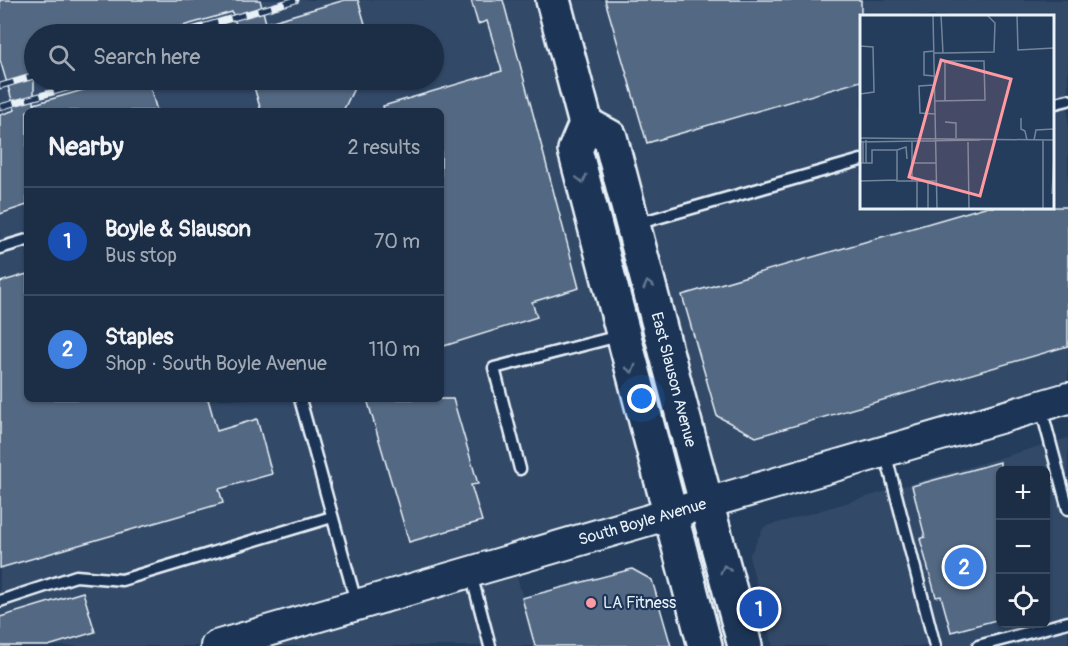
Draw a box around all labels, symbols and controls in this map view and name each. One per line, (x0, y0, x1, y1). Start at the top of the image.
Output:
inset map (860, 15, 1053, 208)
search box (24, 24, 444, 90)
icon: search (45, 41, 78, 74)
text: Search here (93, 43, 200, 71)
text: Nearby (48, 131, 124, 163)
text: 2 results (348, 135, 420, 160)
one-way arrow (575, 173, 587, 184)
text: Boyle & Slauson (105, 215, 251, 243)
text: 1 (64, 229, 71, 254)
text: 70 m (374, 229, 420, 254)
text: Bus stop (105, 243, 177, 268)
one-way arrow (643, 280, 655, 291)
street label: East Slauson Avenue (646, 310, 701, 449)
text: Staples (105, 323, 173, 351)
text: 2 (62, 337, 73, 362)
text: 110 m (369, 337, 420, 362)
text: Shop · South Boyle Avenue (105, 351, 327, 376)
one-way arrow (624, 364, 637, 374)
your location (627, 384, 656, 413)
map controls (996, 466, 1050, 628)
button: + (996, 466, 1050, 520)
street label: South Boyle Avenue (576, 494, 709, 550)
button: − (996, 520, 1050, 574)
pin: 2 (944, 544, 984, 590)
one-way arrow (719, 564, 732, 574)
button: locate (996, 574, 1050, 628)
pin: 1 (740, 586, 778, 632)
place label: LA Fitness (603, 593, 676, 613)
marker: LA Fitness (584, 596, 598, 610)

